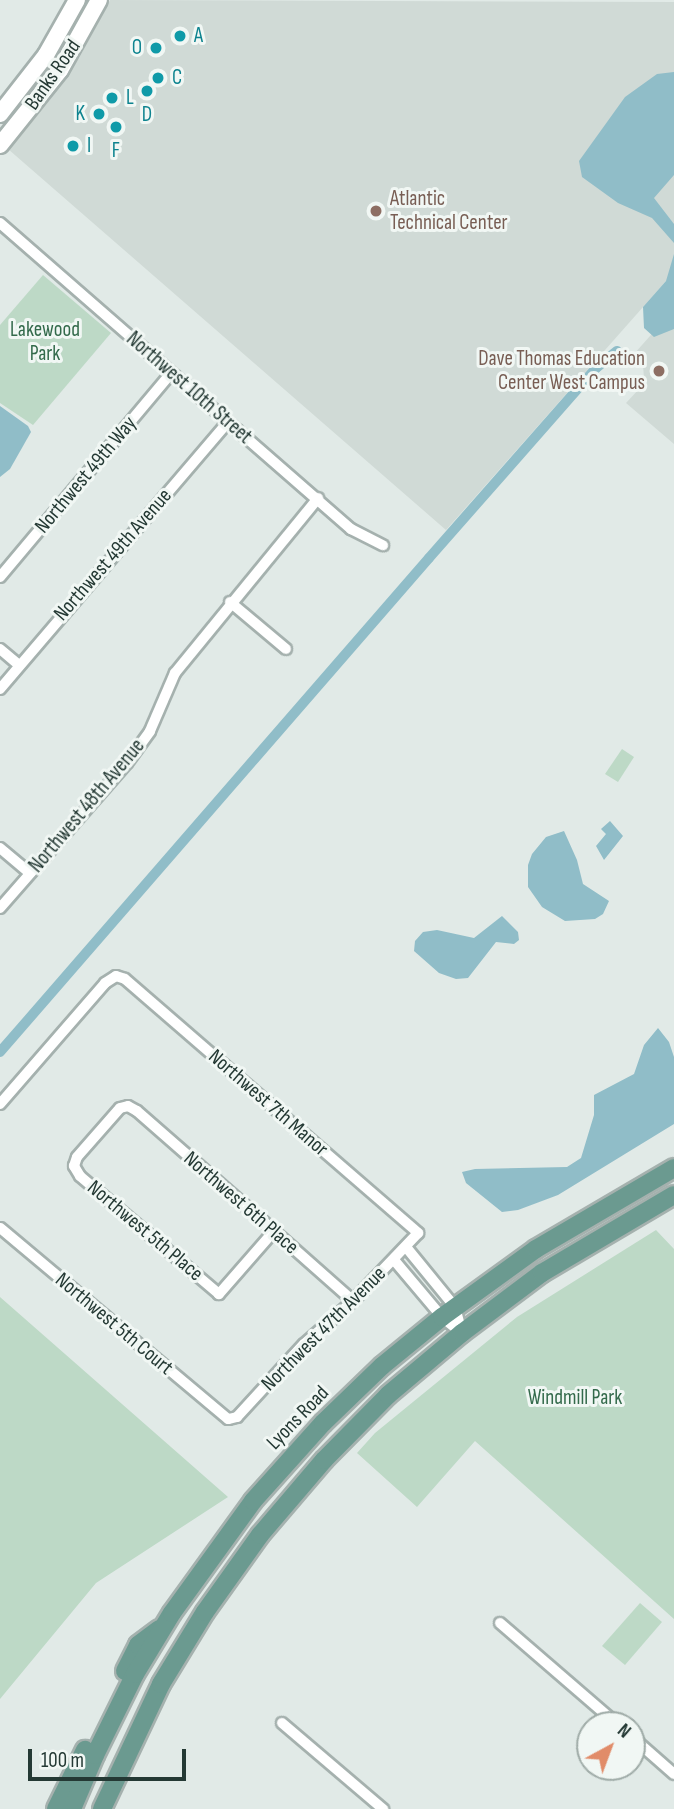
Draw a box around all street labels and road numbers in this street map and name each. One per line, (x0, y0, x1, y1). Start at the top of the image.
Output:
street label: Banks Road (20, 35, 86, 115)
street label: Northwest 10th Street (121, 327, 257, 449)
street label: Northwest 49th Way (30, 411, 142, 539)
street label: Northwest 49th Avenue (49, 484, 177, 626)
street label: Northwest 48th Avenue (24, 734, 150, 878)
street label: Northwest 7th Manor (203, 1044, 333, 1162)
street label: Northwest 6th Place (178, 1146, 304, 1260)
street label: Northwest 5th Place (82, 1175, 208, 1287)
street label: Northwest 47th Avenue (256, 1261, 392, 1397)
street label: Northwest 5th Court (50, 1267, 178, 1381)
street label: Lyons Road (262, 1381, 334, 1455)

